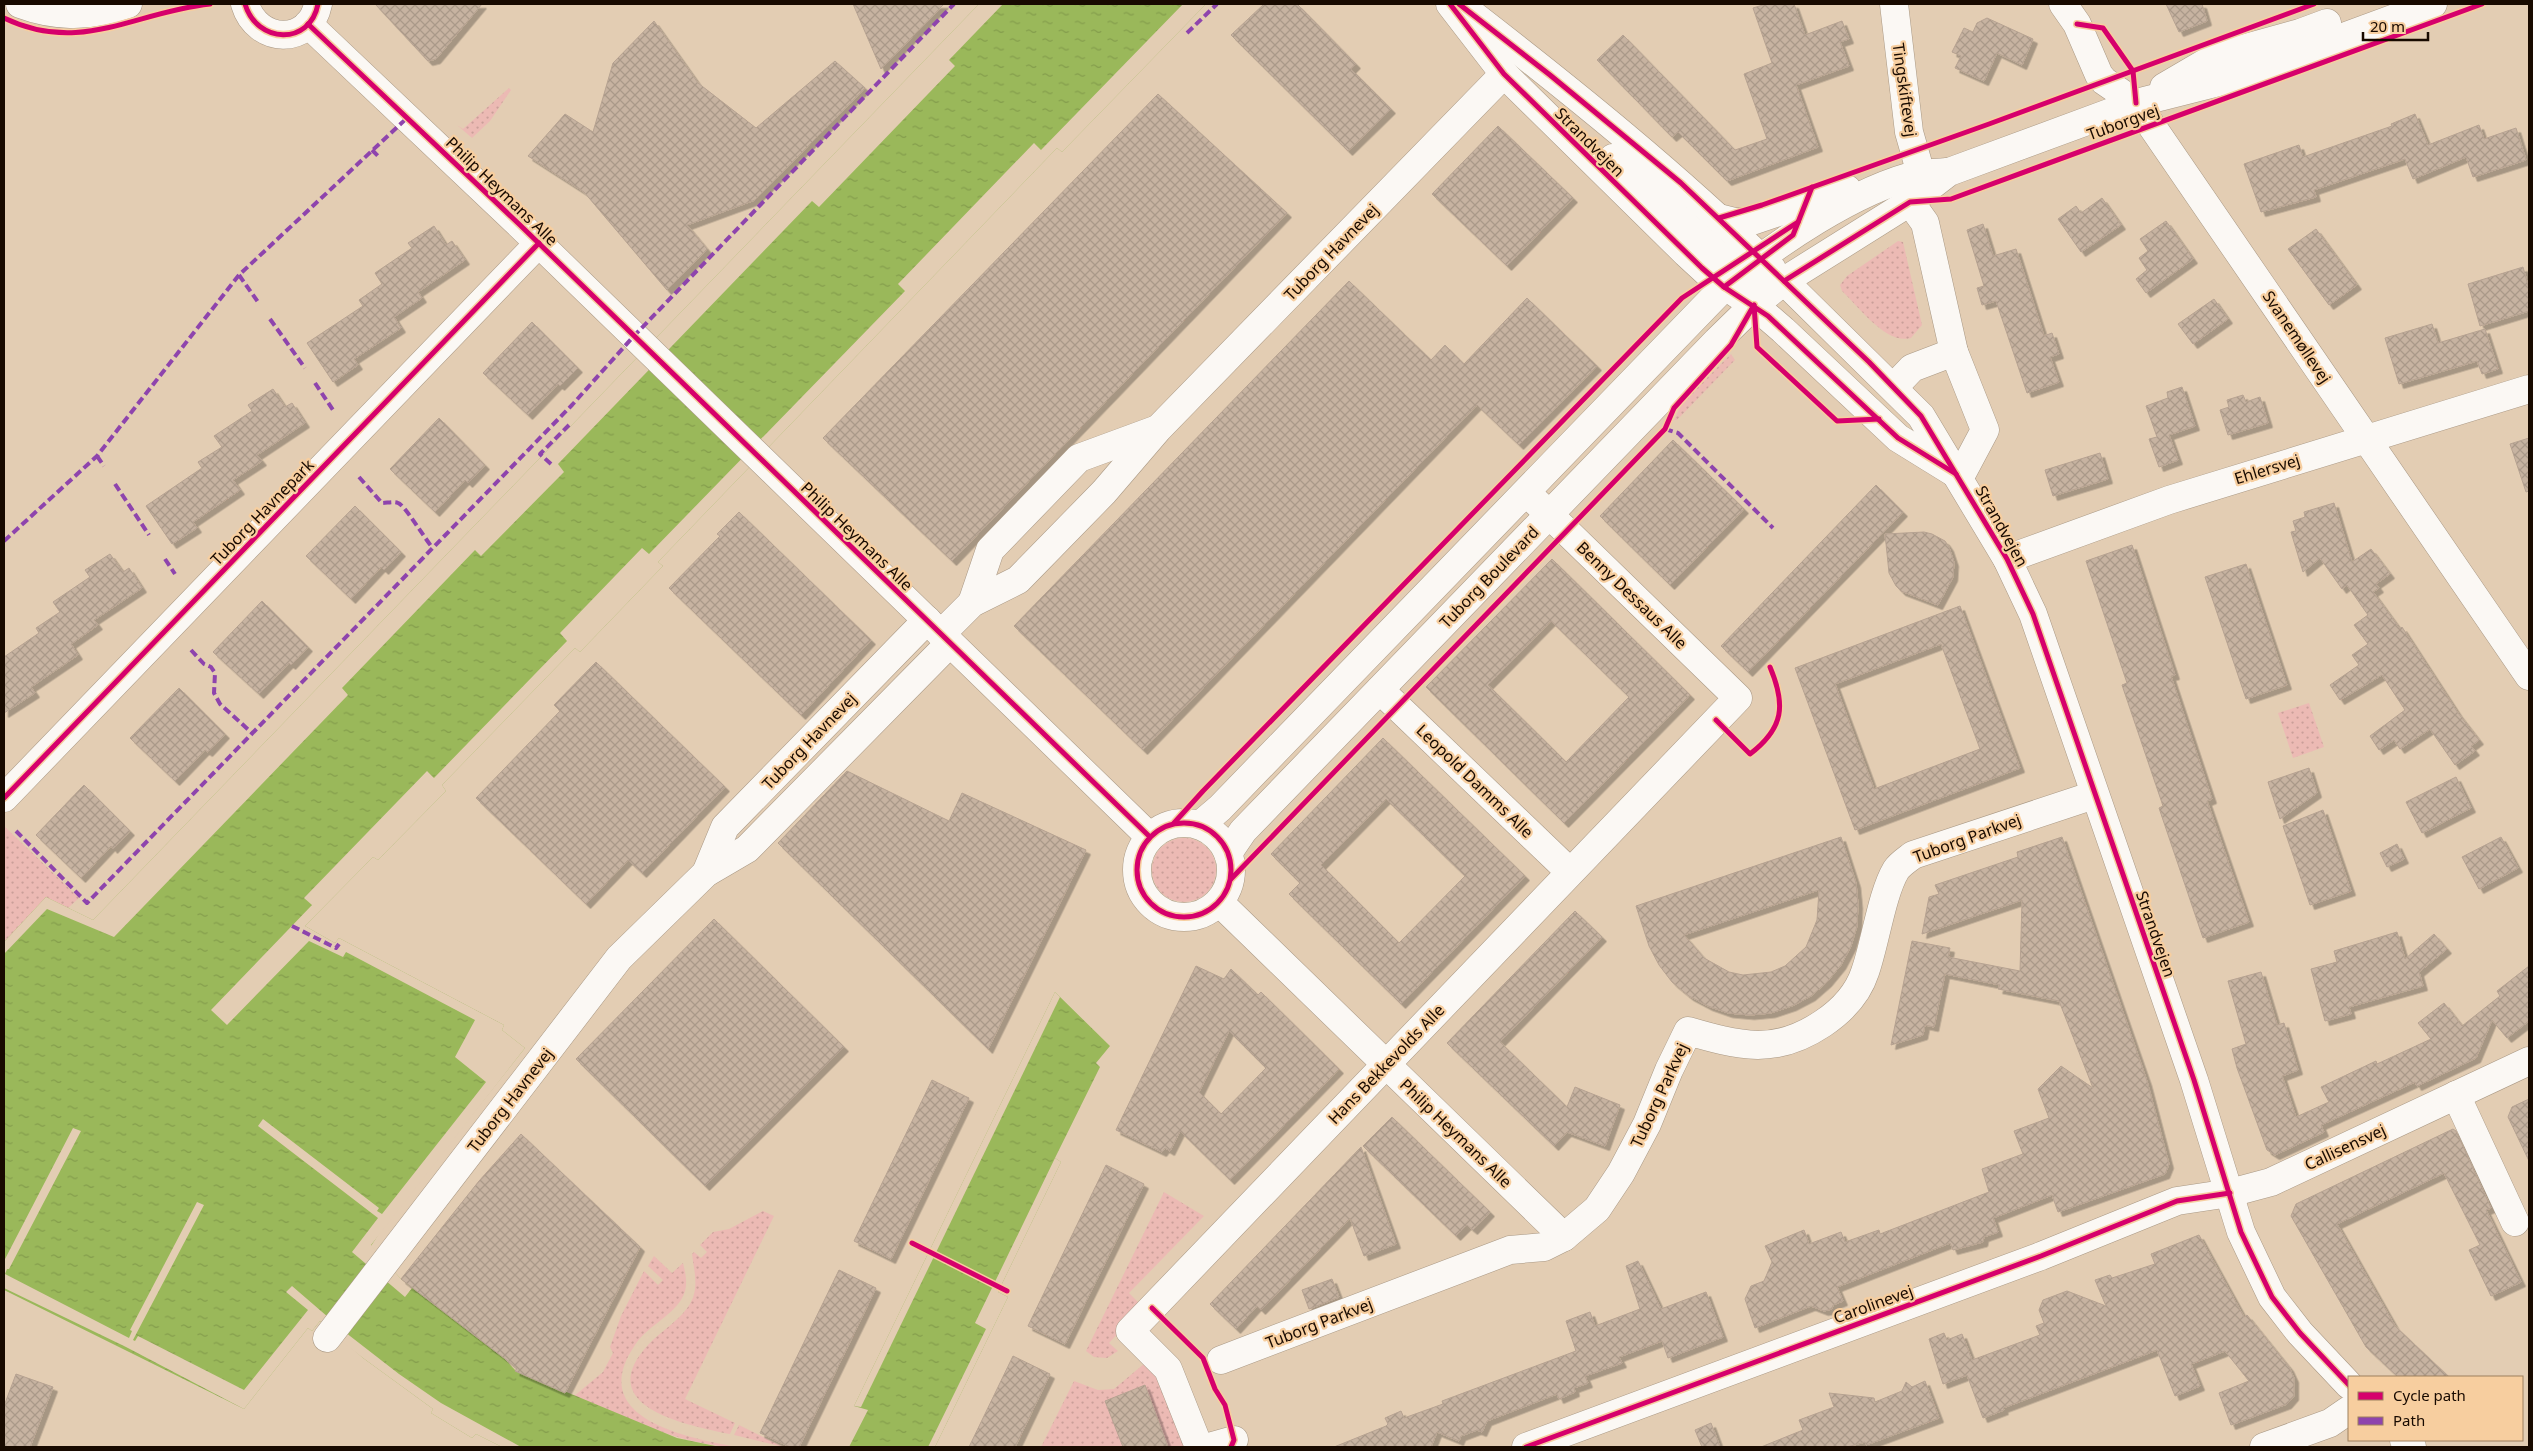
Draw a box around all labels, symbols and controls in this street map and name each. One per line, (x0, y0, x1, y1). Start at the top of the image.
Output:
scale bar (2363, 10, 2428, 42)
text: 20 m (2370, 16, 2405, 36)
street label: Tingskiftevej (1888, 42, 1922, 138)
street label: Tuborgvej (2084, 99, 2162, 145)
street label: Strandvejen (1550, 102, 1630, 182)
street label: Philip Heymans Alle (441, 132, 563, 250)
street label: Tuborg Havnevej (1279, 199, 1383, 305)
street label: Svanemøllevej (2258, 286, 2336, 388)
street label: Ehlersvej (2232, 449, 2302, 489)
street label: Tuborg Havnepark (206, 454, 319, 570)
street label: Philip Heymans Alle (796, 477, 918, 595)
street label: Strandvejen (1971, 481, 2033, 571)
street label: Tuborg Boulevard (1435, 521, 1543, 633)
street label: Benny Dessaus Alle (1572, 536, 1692, 654)
street label: Tuborg Havnevej (757, 688, 861, 794)
street label: Leopold Damms Alle (1412, 719, 1538, 843)
street label: Tuborg Parkvej (1910, 808, 2024, 868)
street label: Strandvejen (2131, 888, 2181, 980)
street label: Hans Bekkevolds Alle (1323, 999, 1449, 1129)
street label: Tuborg Parkvej (1625, 1039, 1693, 1151)
street label: Tuborg Havnevej (462, 1043, 558, 1157)
street label: Philip Heymans Alle (1395, 1074, 1517, 1192)
street label: Callisensvej (2301, 1119, 2389, 1175)
street label: Carolinevej (1830, 1279, 1916, 1329)
street label: Tuborg Parkvej (1262, 1292, 1376, 1354)
legend (2348, 1376, 2523, 1441)
text: Cycle path (2393, 1385, 2466, 1405)
text: Path (2393, 1410, 2425, 1430)

